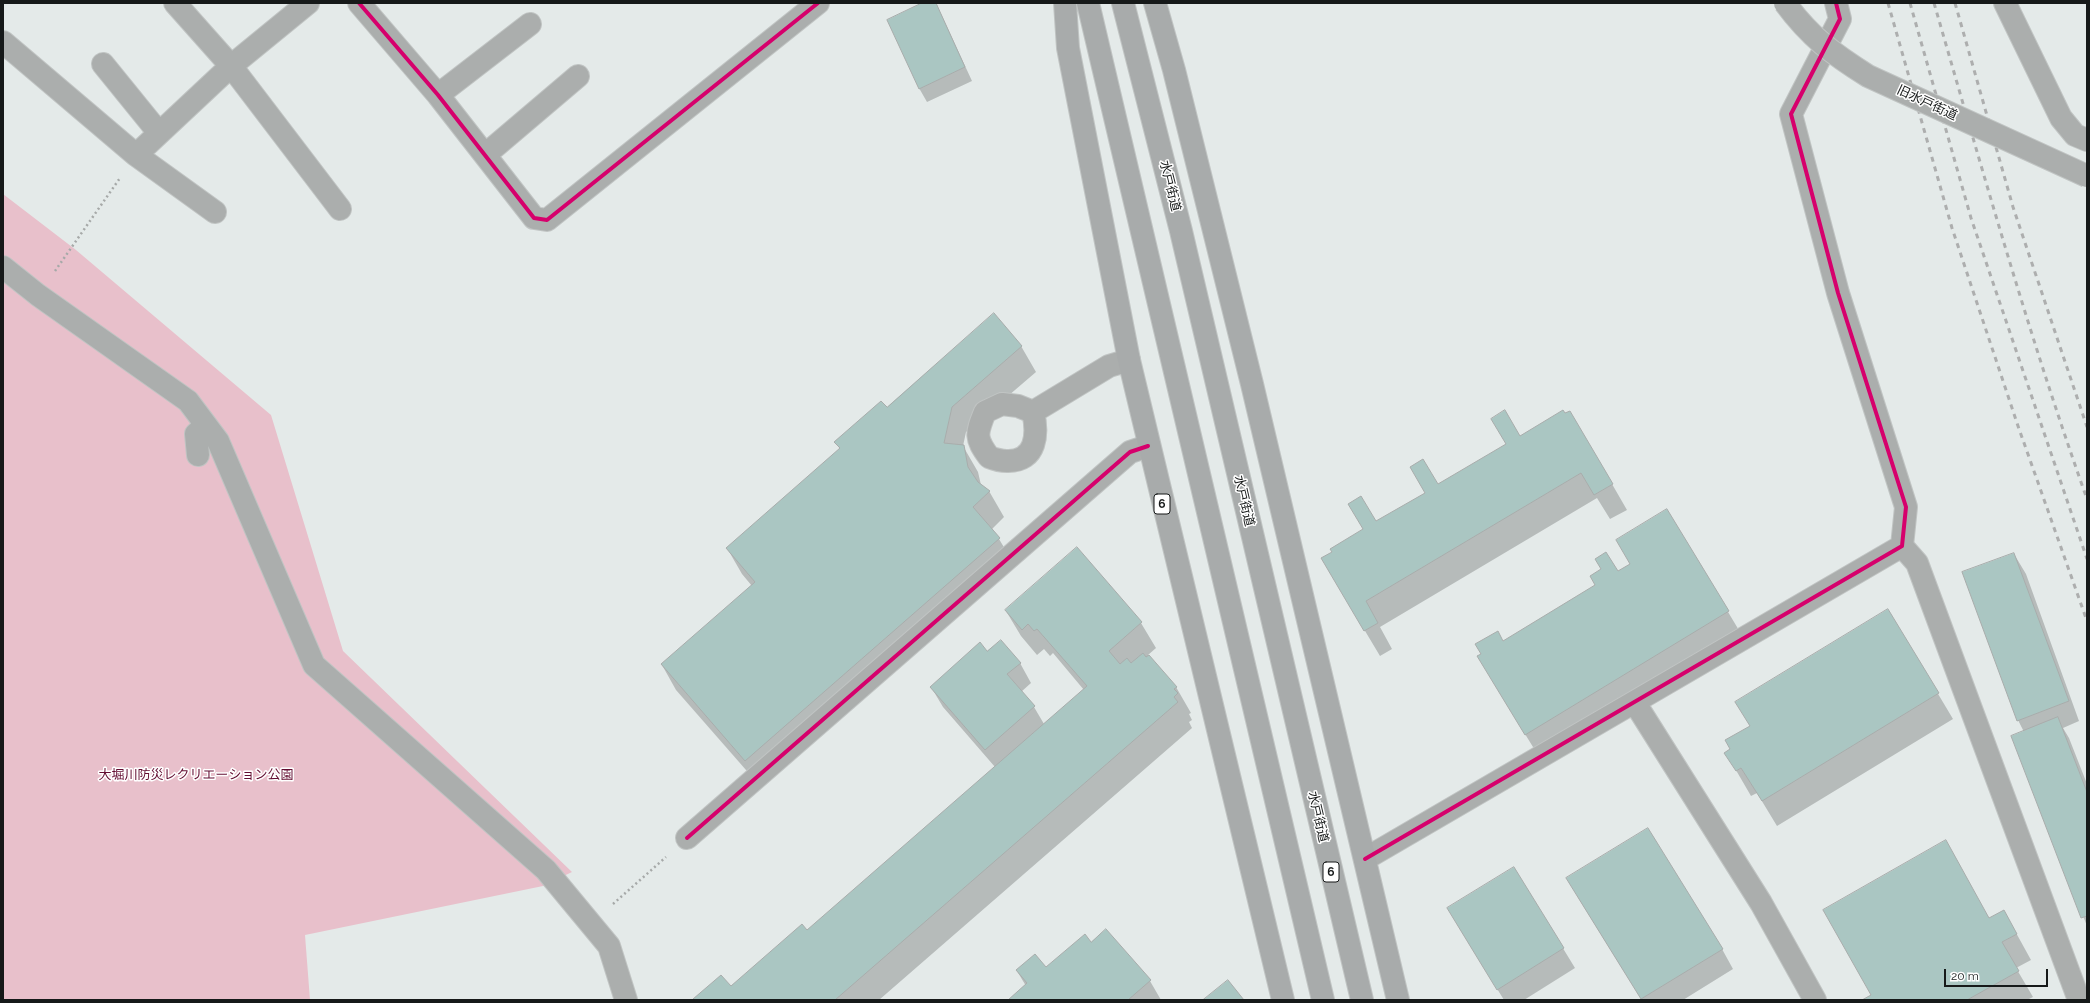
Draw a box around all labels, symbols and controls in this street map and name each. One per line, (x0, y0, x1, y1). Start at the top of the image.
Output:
street label: 旧水戸街道 (1894, 82, 1960, 124)
street label: 水戸街道 (1156, 159, 1184, 213)
street label: 水戸街道 (1231, 474, 1257, 528)
road number: 6 (1154, 494, 1170, 514)
park label: 大堀川防災レクリエーション公園 (99, 767, 293, 783)
street label: 水戸街道 (1305, 790, 1331, 844)
road number: 6 (1323, 862, 1339, 882)
scale bar (1946, 961, 2050, 987)
text: 20 m (1951, 969, 1979, 983)

